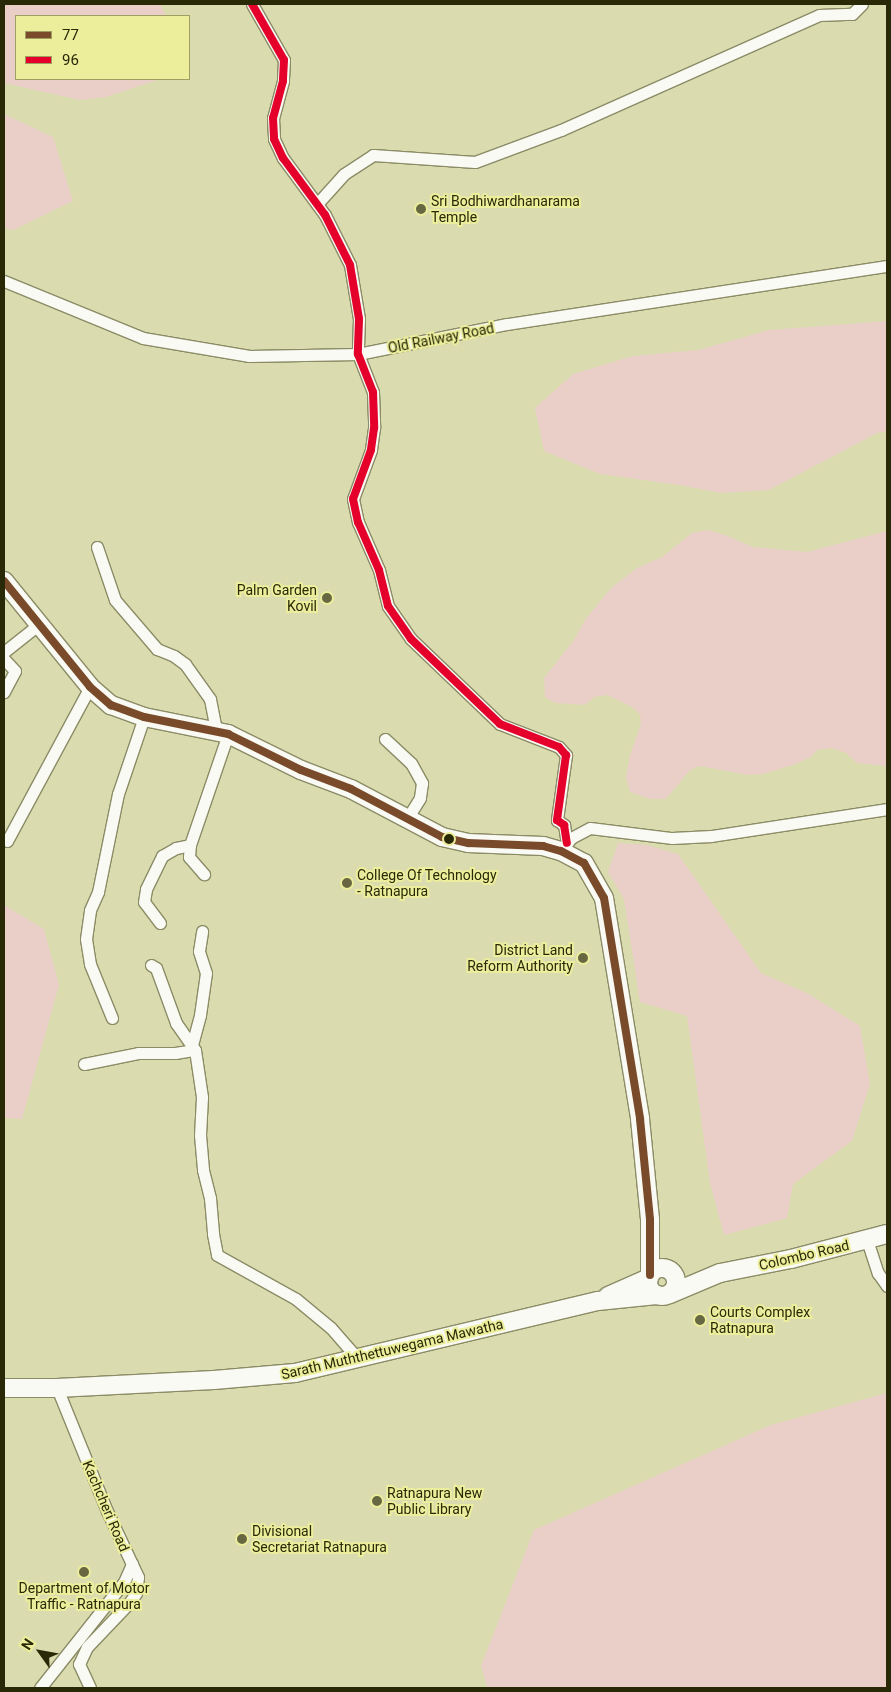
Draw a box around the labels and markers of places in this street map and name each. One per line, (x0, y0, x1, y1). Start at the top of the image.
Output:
place label: Sri Bodhiwardhanarama Temple (431, 193, 580, 226)
marker: Sri Bodhiwardhanarama Temple (415, 203, 427, 215)
place label: Palm Garden Kovil (237, 582, 317, 614)
marker: Palm Garden Kovil (321, 592, 333, 604)
unlabelled marker (444, 834, 454, 844)
place label: College Of Technology - Ratnapura (357, 867, 497, 900)
marker: College Of Technology - Ratnapura (341, 877, 353, 889)
place label: District Land Reform Authority (467, 942, 573, 974)
marker: District Land Reform Authority (577, 952, 589, 964)
place label: Courts Complex Ratnapura (710, 1304, 810, 1336)
marker: Courts Complex Ratnapura (694, 1314, 706, 1326)
place label: Ratnapura New Public Library (387, 1485, 482, 1518)
marker: Ratnapura New Public Library (371, 1495, 383, 1507)
place label: Divisional Secretariat Ratnapura (252, 1523, 387, 1555)
marker: Divisional Secretariat Ratnapura (236, 1533, 248, 1545)
marker: Department of Motor Traffic - Ratnapura (78, 1566, 90, 1578)
place label: Department of Motor Traffic - Ratnapura (19, 1580, 149, 1612)

